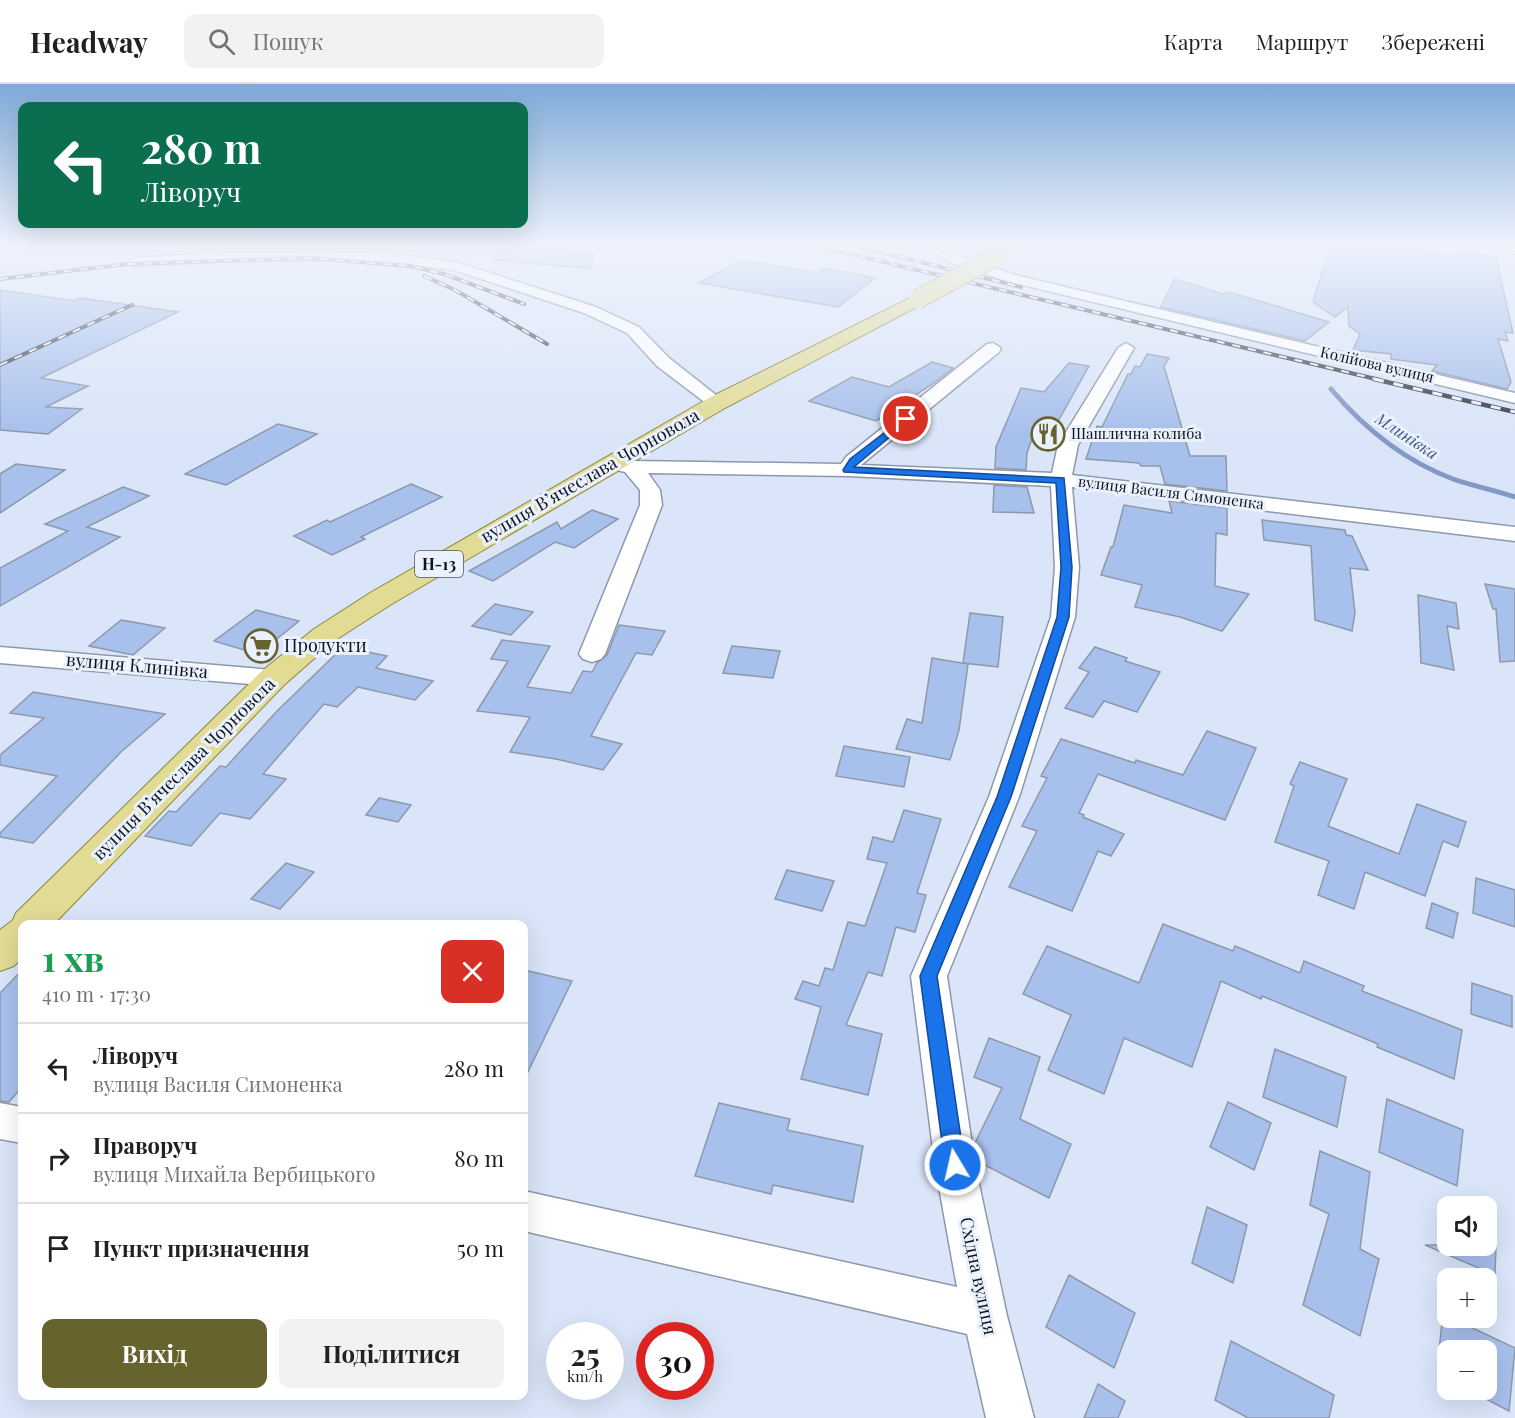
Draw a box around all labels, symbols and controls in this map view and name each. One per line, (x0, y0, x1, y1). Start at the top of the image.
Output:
search box (184, 14, 604, 68)
text: Headway (30, 23, 148, 60)
icon: search (205, 25, 238, 58)
text: Пошук (253, 26, 323, 56)
text: Карта (1164, 27, 1223, 55)
text: Маршрут (1256, 27, 1348, 55)
text: Збережені (1381, 27, 1485, 55)
text: 280 m (141, 119, 261, 175)
icon: left (42, 126, 120, 204)
text: Ліворуч (141, 173, 241, 209)
street label: Колійова вулиця (1318, 341, 1436, 387)
pin (880, 393, 931, 444)
street label: вулиця Вʼячеслава Чорновола (476, 402, 703, 548)
icon: arrive (889, 402, 922, 435)
water label: Млинівка (1371, 407, 1443, 464)
restaurant icon: Шашлична колиба (1030, 416, 1066, 452)
place label: Шашлична колиба (1071, 423, 1202, 443)
street label: вулиця Василя Симоненка (1077, 471, 1266, 513)
road number: Н-13 (415, 551, 463, 577)
supermarket icon: Продукти (243, 628, 279, 664)
place label: Продукти (284, 633, 367, 657)
street label: вулиця Клинівка (65, 647, 209, 683)
street label: вулиця Вʼячеслава Чорновола (87, 672, 280, 865)
text: 1 хв (42, 933, 104, 981)
button: close (441, 940, 504, 1003)
text: 410 m · 17:30 (42, 980, 151, 1007)
text: Ліворуч (93, 1040, 178, 1070)
icon: left (42, 1052, 75, 1085)
text: 280 m (444, 1053, 504, 1083)
text: вулиця Василя Симоненка (93, 1070, 343, 1097)
text: Праворуч (93, 1130, 197, 1160)
position arrow (923, 1133, 987, 1197)
icon: right (42, 1142, 75, 1175)
text: 80 m (454, 1143, 504, 1173)
text: вулиця Михайла Вербицького (93, 1160, 375, 1187)
map controls (1437, 1196, 1497, 1400)
button: sound (1437, 1196, 1497, 1256)
street label: Східна вулиця (955, 1215, 1003, 1337)
icon: arrive (42, 1232, 75, 1265)
text: Пункт призначення (93, 1233, 310, 1263)
text: 50 m (457, 1233, 504, 1263)
button: + (1437, 1268, 1497, 1328)
button: Вихід (42, 1319, 267, 1388)
button: Поділитися (279, 1319, 504, 1388)
speed limit sign: 30 (636, 1322, 714, 1400)
text: 25 (570, 1334, 600, 1374)
button: − (1437, 1340, 1497, 1400)
text: km/h (567, 1366, 603, 1386)

